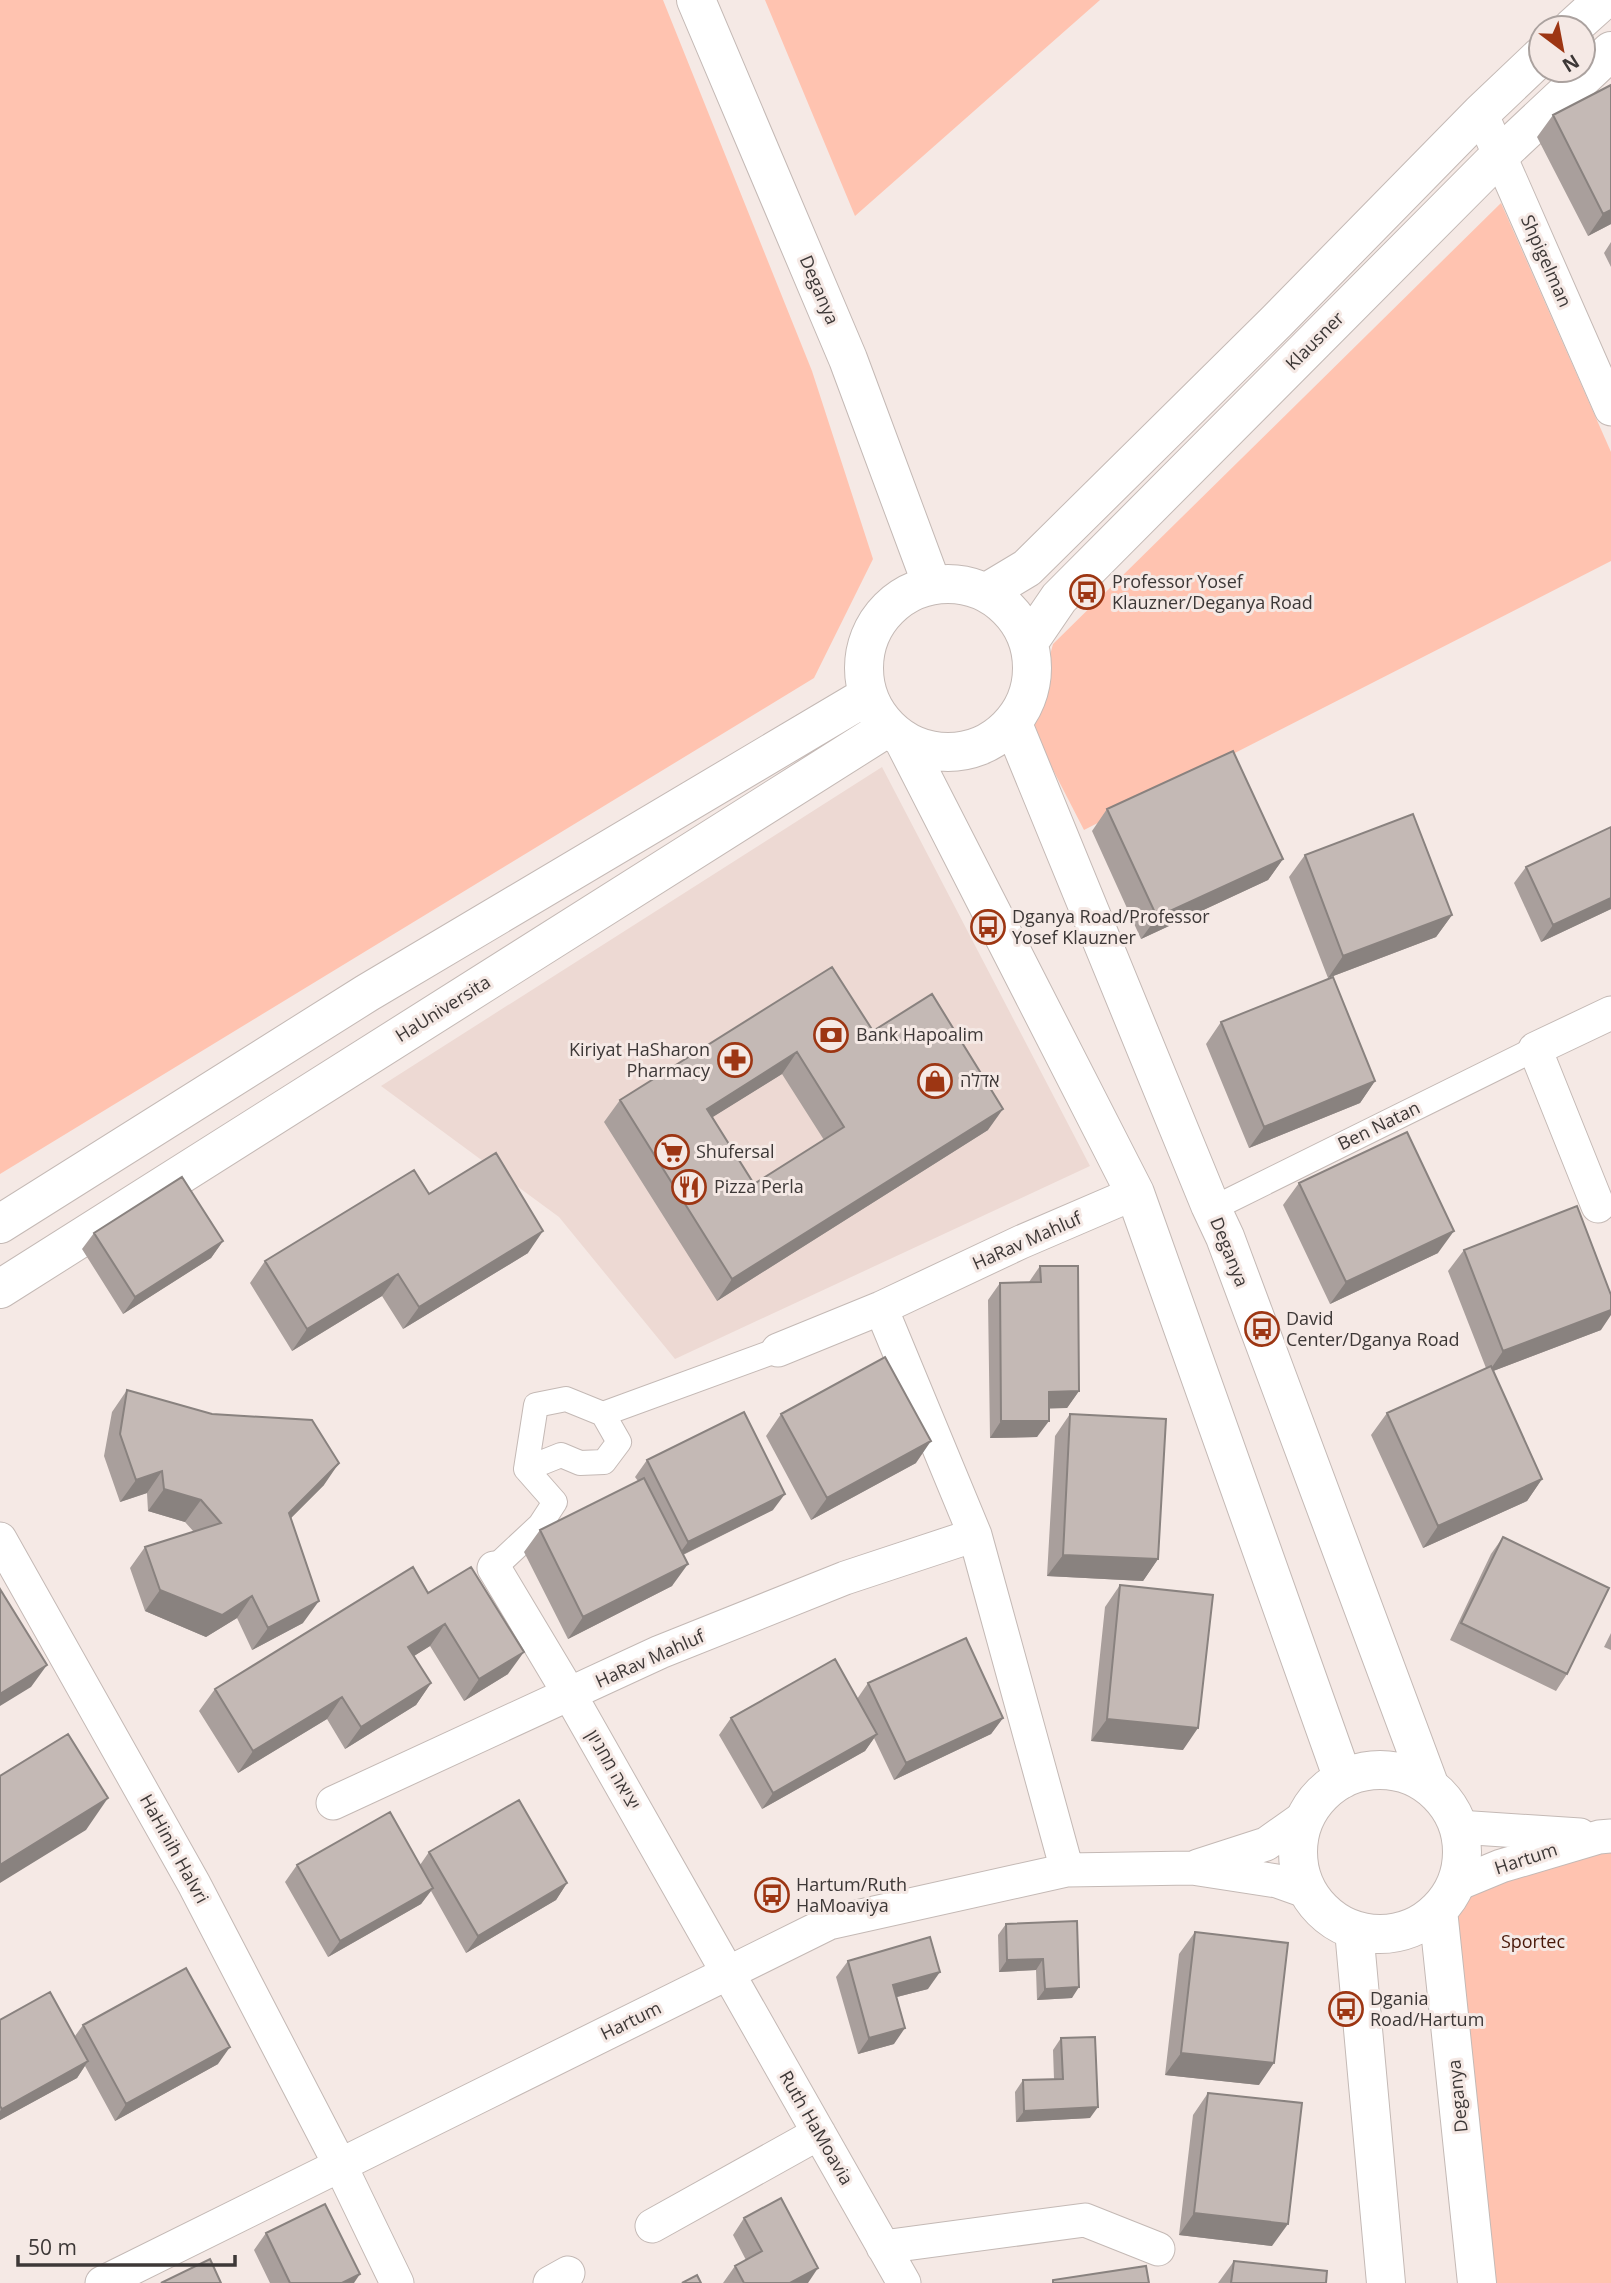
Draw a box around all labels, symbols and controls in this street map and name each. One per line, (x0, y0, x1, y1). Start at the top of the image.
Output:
north arrow (1527, 14, 1597, 84)
text: N (1558, 48, 1584, 79)
street label: Shpigelman (1516, 211, 1578, 311)
street label: Deganya (795, 251, 845, 328)
street label: Klausner (1280, 305, 1349, 375)
place label: Professor Yosef Klauzner/Deganya Road (1112, 569, 1313, 614)
bus stop icon: Professor Yosef Klauzner/Deganya Road (1068, 573, 1106, 611)
place label: Dganya Road/Professor Yosef Klauzner (1012, 904, 1210, 949)
bus stop icon: Dganya Road/Professor Yosef Klauzner (969, 908, 1007, 946)
street label: HaUniversita (390, 969, 495, 1047)
bank icon: Bank Hapoalim (812, 1016, 850, 1054)
place label: Bank Hapoalim (856, 1022, 984, 1046)
place label: Kiriyat HaSharon Pharmacy (569, 1037, 711, 1082)
pharmacy icon: Kiriyat HaSharon Pharmacy (716, 1041, 754, 1079)
shop icon: אדלה (916, 1062, 954, 1100)
place label: אדלה (960, 1068, 1000, 1092)
street label: Ben Natan (1334, 1095, 1424, 1155)
supermarket icon: Shufersal (653, 1133, 691, 1171)
place label: Shufersal (696, 1139, 775, 1163)
restaurant icon: Pizza Perla (670, 1168, 708, 1206)
place label: Pizza Perla (714, 1174, 804, 1198)
street label: HaRav Mahluf (968, 1205, 1086, 1275)
street label: Deganya (1205, 1213, 1255, 1290)
place label: David Center/Dganya Road (1286, 1306, 1460, 1351)
bus stop icon: David Center/Dganya Road (1243, 1310, 1281, 1348)
street label: HaRav Mahluf (591, 1623, 709, 1693)
street label: יציאה מחניון (581, 1725, 646, 1814)
street label: HaHinih HaIvri (135, 1790, 215, 1908)
street label: Hartum (1491, 1837, 1560, 1879)
place label: Hartum/Ruth HaMoaviya (796, 1872, 907, 1917)
bus stop icon: Hartum/Ruth HaMoaviya (753, 1876, 791, 1914)
park label: Sportec (1501, 1929, 1565, 1953)
place label: Dgania Road/Hartum (1370, 1986, 1484, 2031)
bus stop icon: Dgania Road/Hartum (1327, 1990, 1365, 2028)
street label: Hartum (596, 1995, 665, 2045)
street label: Deganya (1441, 2059, 1473, 2134)
street label: Ruth HaMoavia (774, 2066, 859, 2189)
scale bar (18, 2224, 234, 2268)
text: 50 m (28, 2233, 77, 2261)

